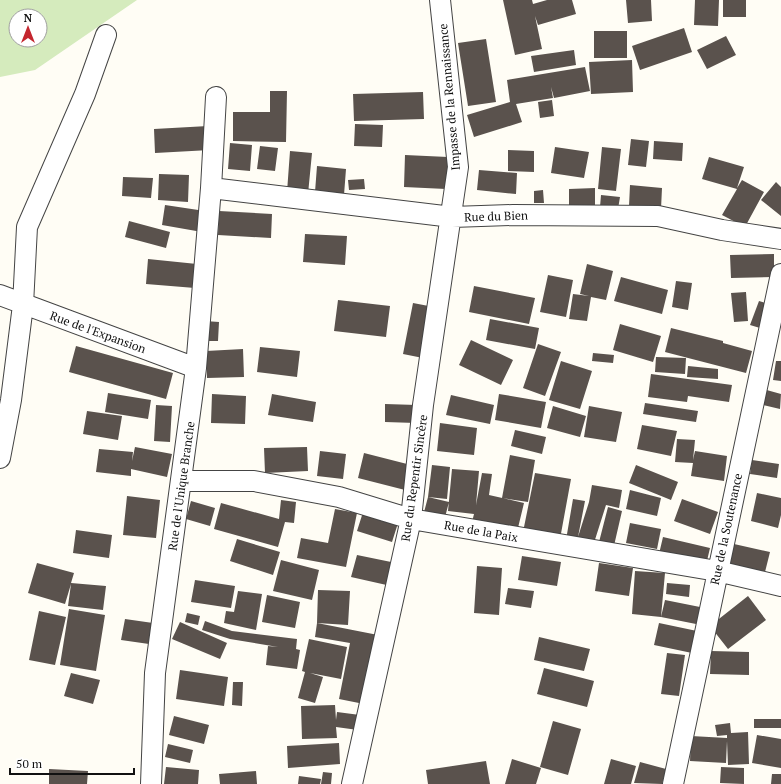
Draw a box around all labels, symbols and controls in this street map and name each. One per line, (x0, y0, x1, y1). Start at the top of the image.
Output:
north arrow (8, 8, 48, 48)
text: N (24, 11, 33, 25)
street label: Impasse de la Rennaissance (435, 23, 463, 171)
street label: Rue du Bien (464, 207, 528, 225)
street label: Rue de l'Expansion (48, 308, 148, 356)
street label: Rue du Repentir Sincère (398, 413, 430, 543)
street label: Rue de l'Unique Branche (164, 420, 198, 552)
street label: Rue de la Soutenance (707, 472, 745, 586)
street label: Rue de la Paix (443, 517, 520, 545)
scale bar (10, 750, 134, 776)
text: 50 m (16, 756, 43, 771)

